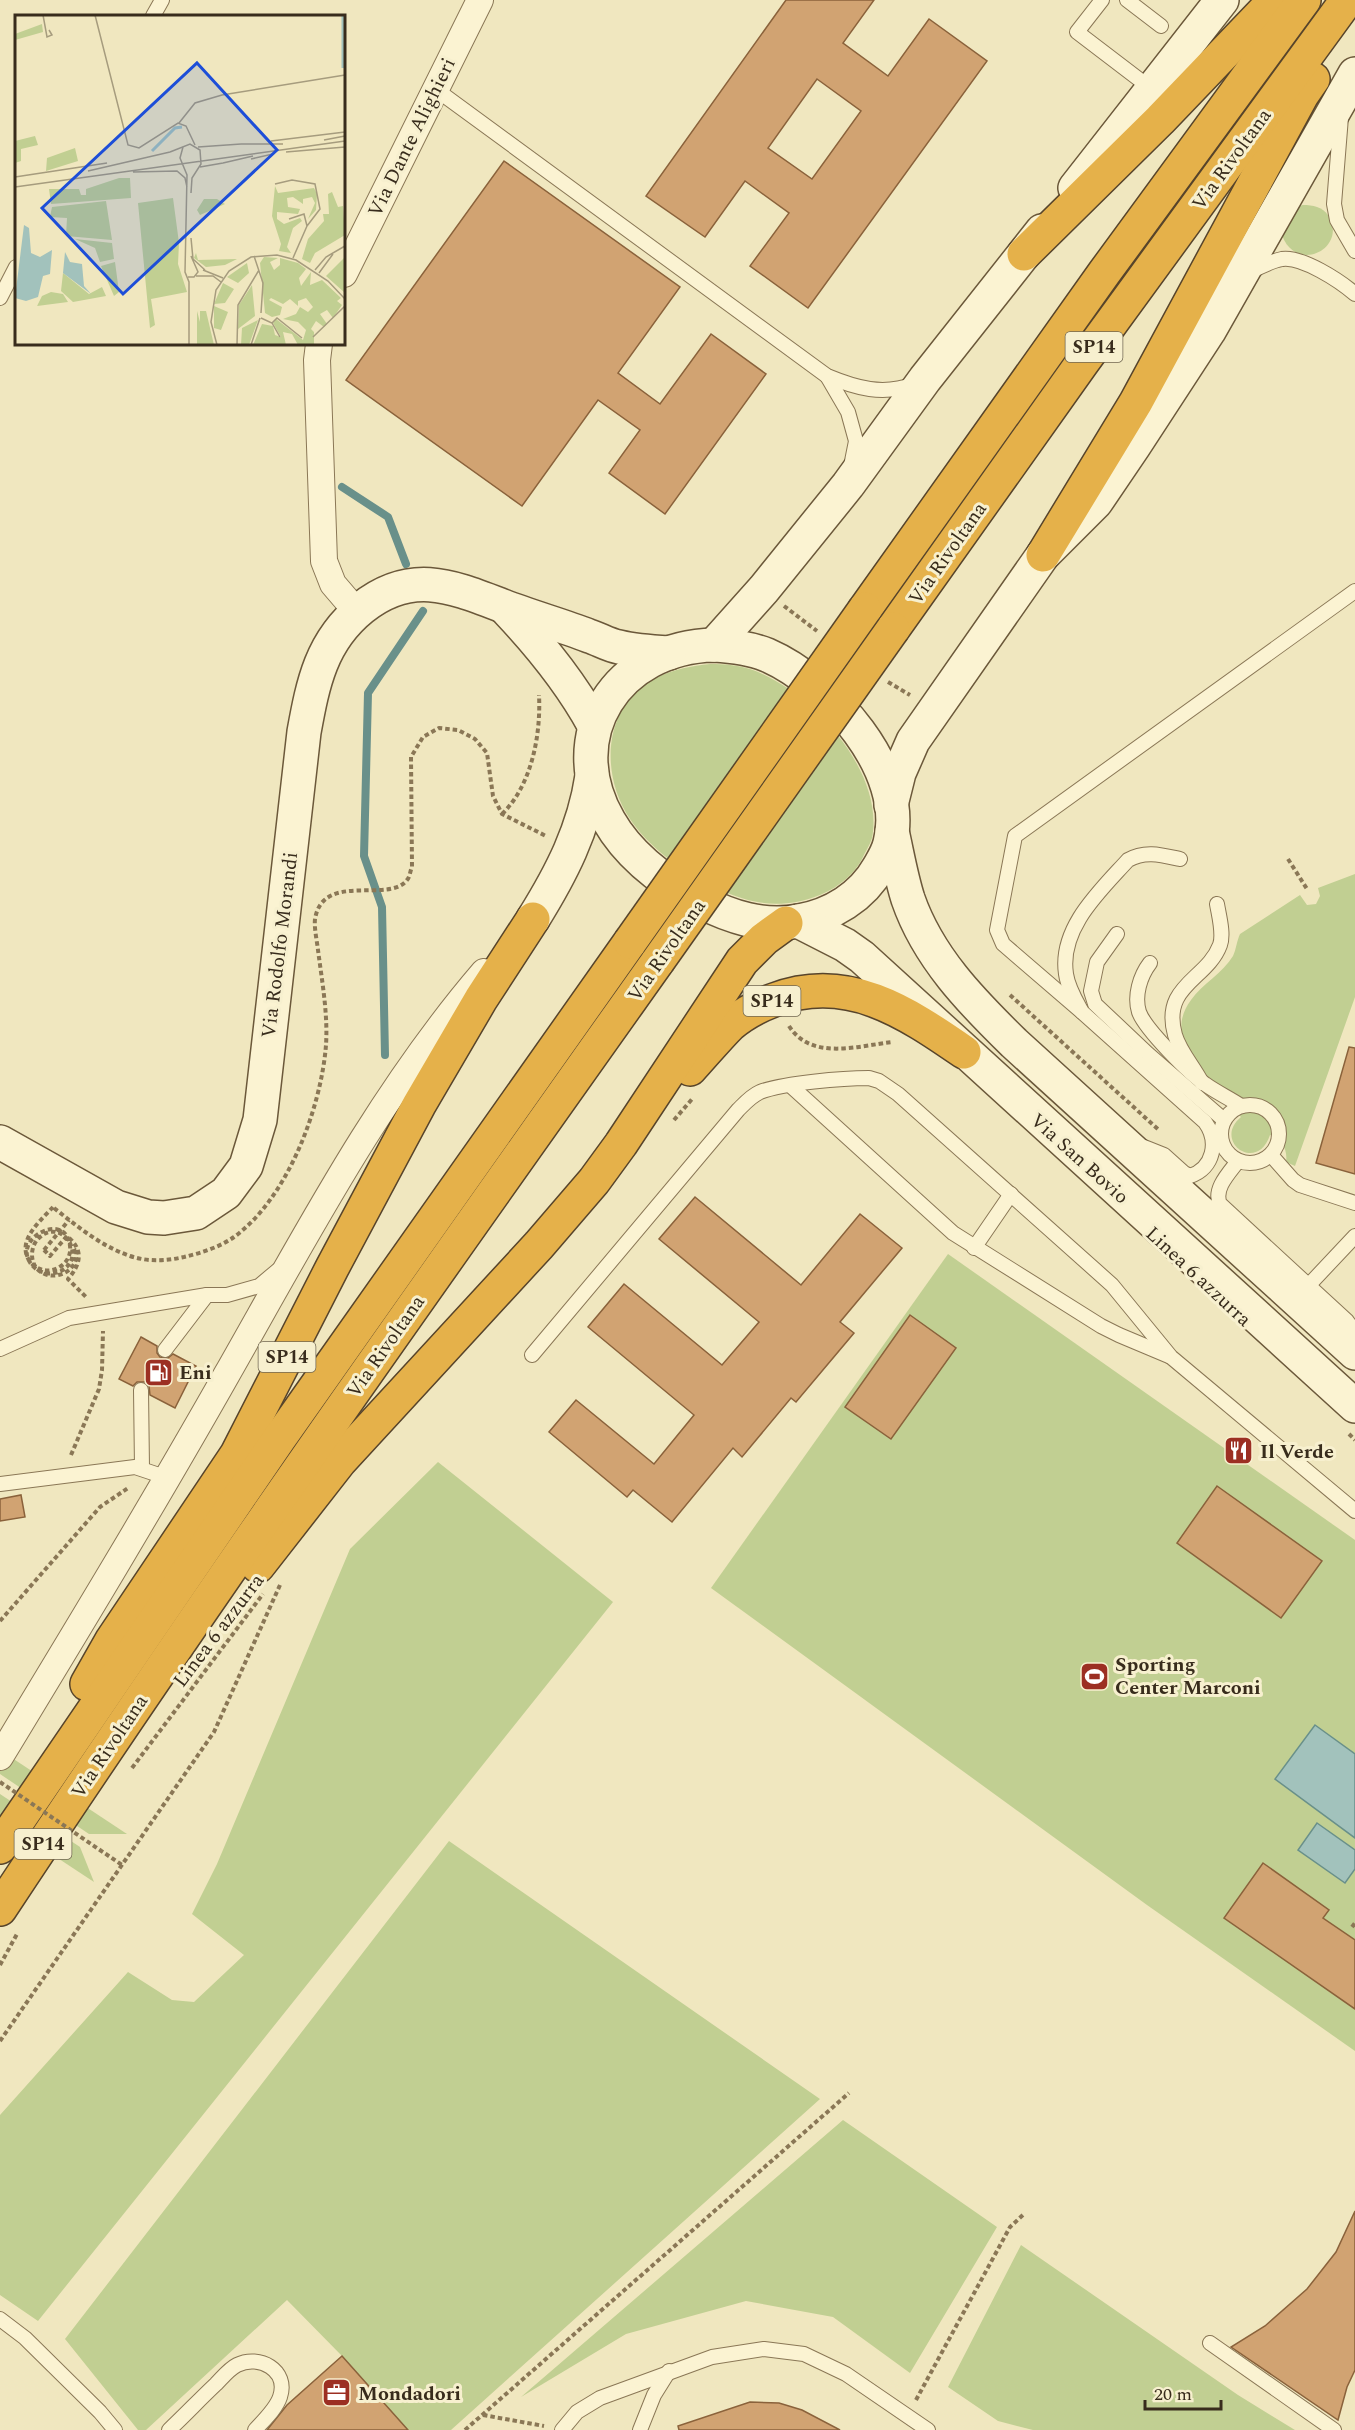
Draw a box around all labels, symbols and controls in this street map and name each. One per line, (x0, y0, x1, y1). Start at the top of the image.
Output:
inset map (15, 15, 345, 345)
street label: Via Dante Alighieri (360, 53, 463, 222)
street label: Via Rivoltana (1184, 102, 1279, 217)
road number: SP14 (1066, 332, 1122, 362)
street label: Via Rivoltana (901, 496, 995, 611)
street label: Via Rodolfo Morandi (254, 850, 306, 1040)
street label: Via Rivoltana (620, 893, 714, 1008)
road number: SP14 (744, 986, 800, 1016)
street label: Via San Bovio (1023, 1106, 1135, 1211)
street label: Linea 6 azzurra (1138, 1219, 1258, 1334)
street label: Via Rivoltana (339, 1289, 433, 1404)
road number: SP14 (258, 1342, 316, 1372)
fuel station icon: Eni (142, 1356, 174, 1388)
place label: Eni (179, 1358, 212, 1388)
restaurant icon: Il Verde (1223, 1435, 1255, 1467)
place label: Il Verde (1260, 1437, 1334, 1467)
street label: Linea 6 azzurra (166, 1567, 272, 1694)
place label: Sporting Center Marconi (1115, 1650, 1261, 1703)
sports icon: Sporting Center Marconi (1078, 1660, 1110, 1692)
street label: Via Rivoltana (64, 1688, 156, 1805)
road number: SP14 (15, 1829, 72, 1859)
scale bar (1145, 2373, 1222, 2411)
office icon: Mondadori (321, 2377, 353, 2409)
place label: Mondadori (358, 2379, 461, 2409)
text: 20 m (1154, 2381, 1192, 2408)

